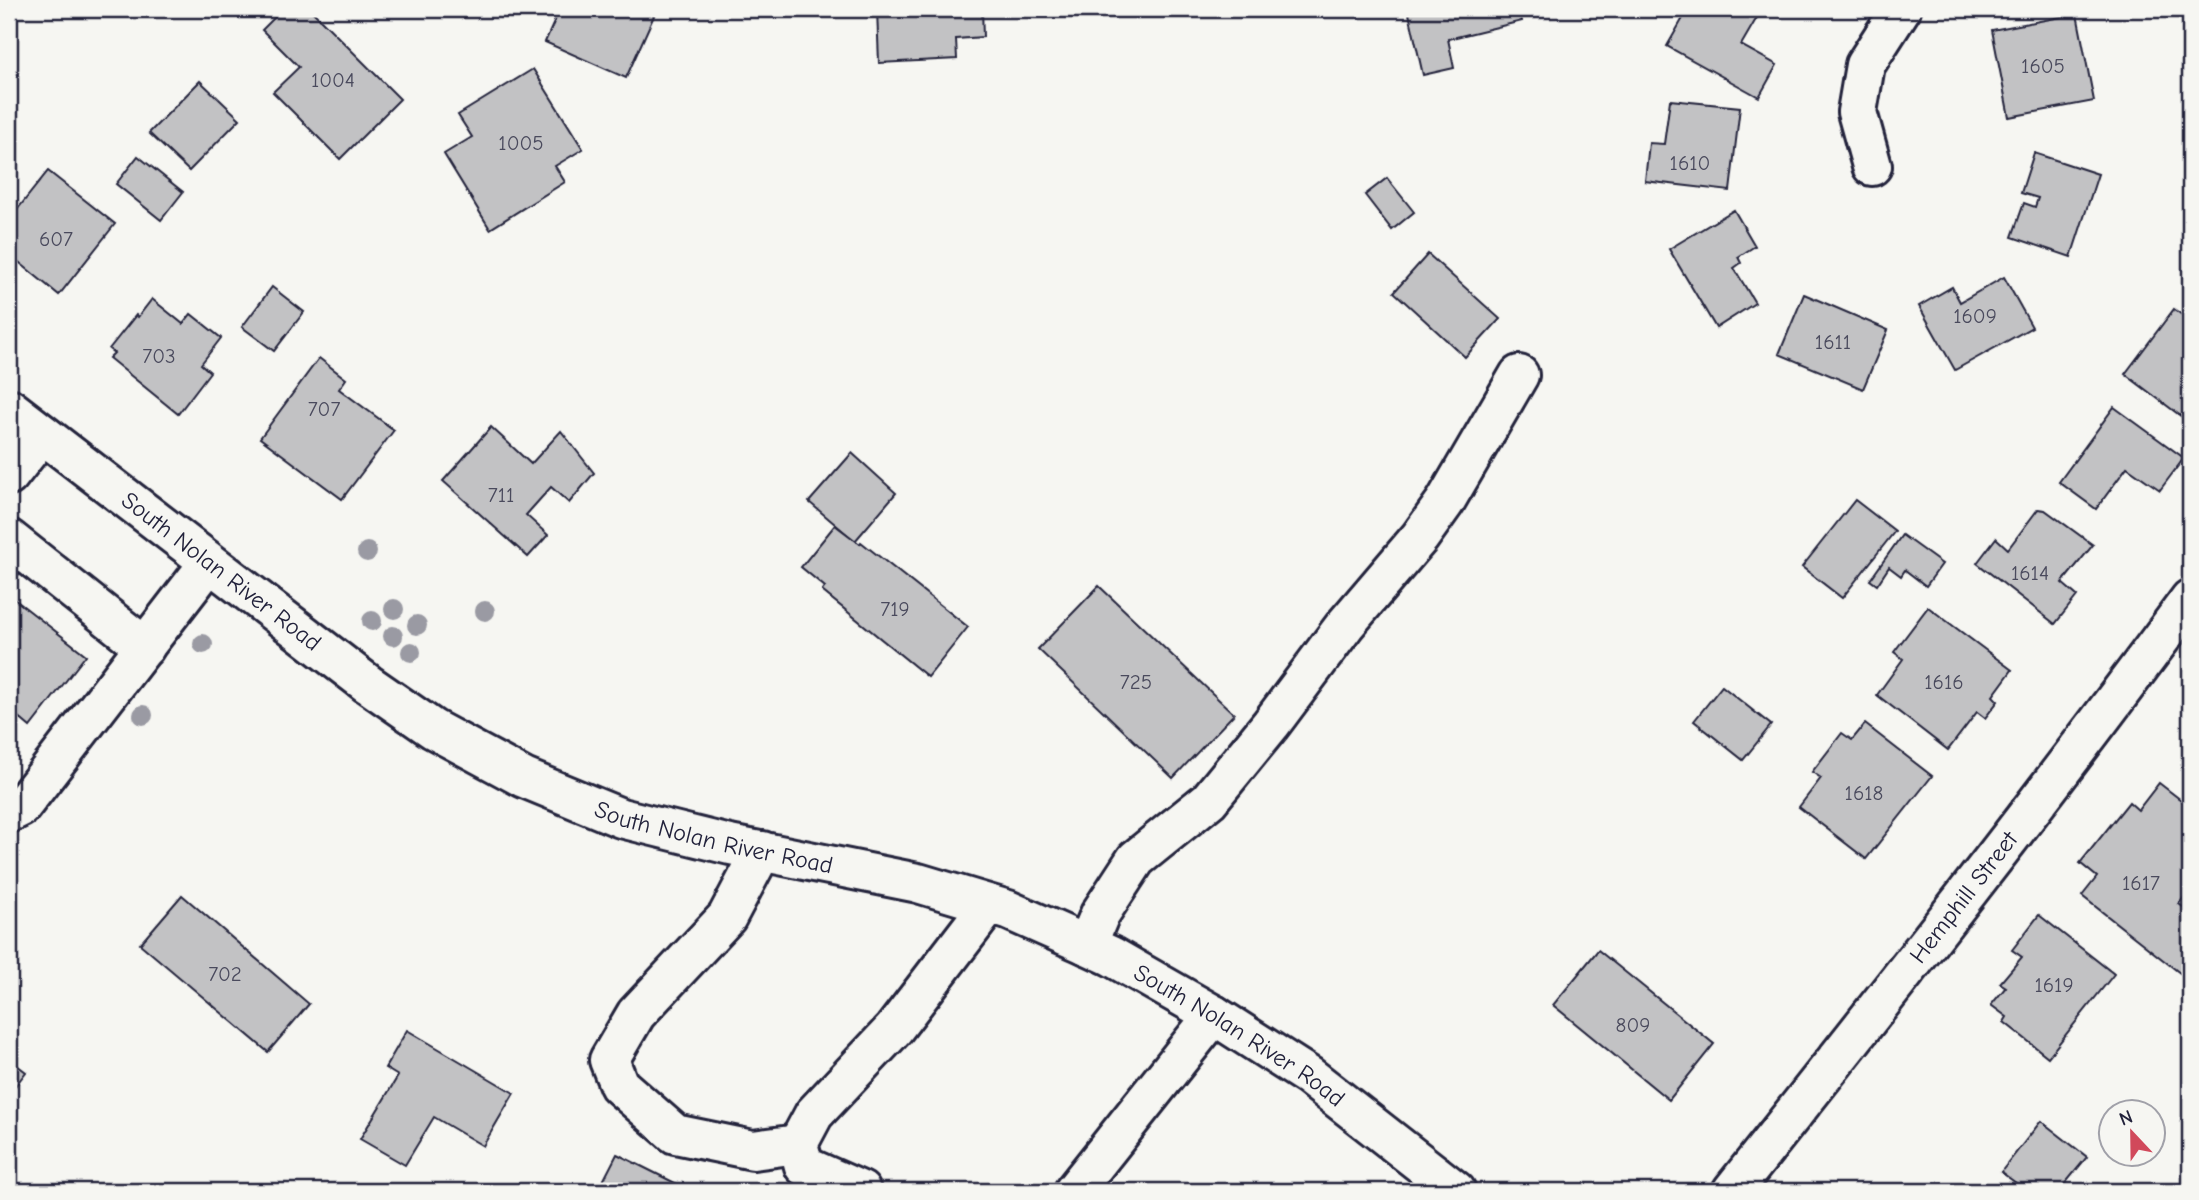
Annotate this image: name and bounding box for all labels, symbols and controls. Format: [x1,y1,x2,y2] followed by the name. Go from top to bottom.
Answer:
[2021,54,2065,78] house number: 1605
[311,68,355,92] house number: 1004
[498,131,544,155] house number: 1005
[1670,151,1710,175] house number: 1610
[39,227,73,251] house number: 607
[1953,304,1997,328] house number: 1609
[1815,330,1851,354] house number: 1611
[142,344,176,368] house number: 703
[308,397,340,421] house number: 707
[488,483,514,507] house number: 711
[116,486,327,657] street label: South Nolan River Road
[2011,561,2049,585] house number: 1614
[880,597,910,621] house number: 719
[1120,670,1152,694] house number: 725
[1924,670,1964,694] house number: 1616
[1845,781,1883,805] house number: 1618
[590,795,835,879] street label: South Nolan River Road
[1904,825,2024,969] street label: Hemphill Street
[2122,871,2160,895] house number: 1617
[1129,958,1350,1113] street label: South Nolan River Road
[208,962,242,986] house number: 702
[2034,973,2074,997] house number: 1619
[1616,1013,1650,1037] house number: 809
[2098,1098,2168,1168] north arrow
[2116,1106,2136,1131] text: N

